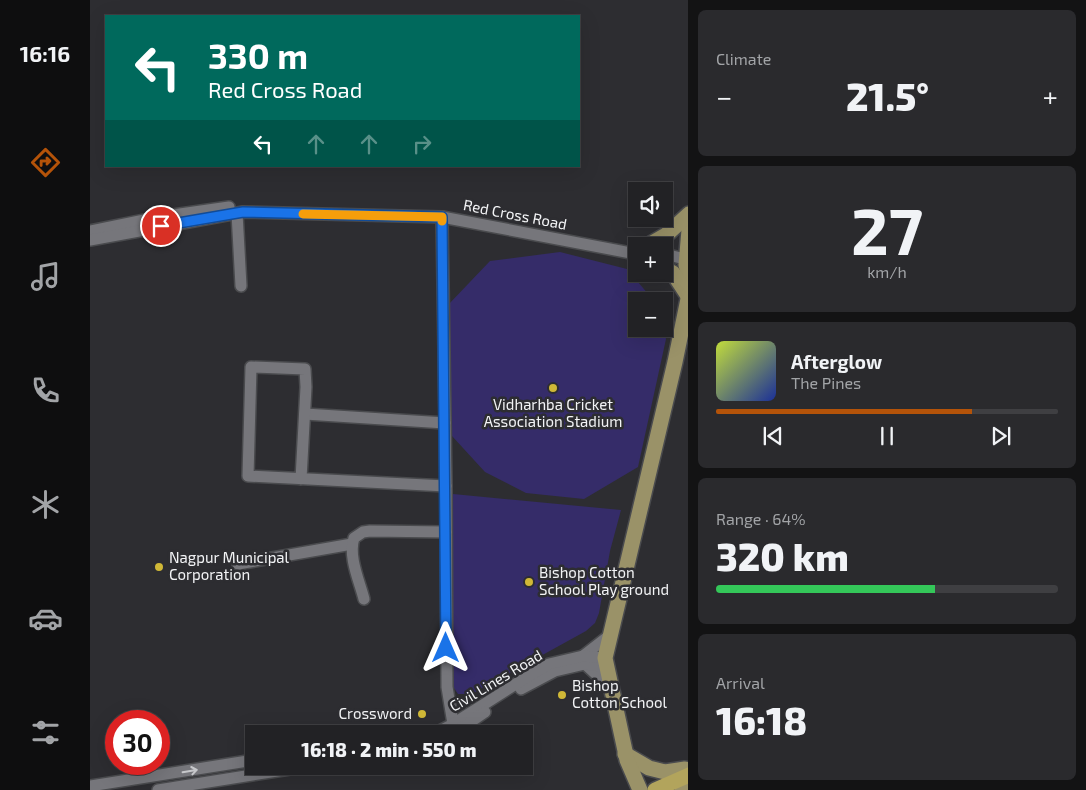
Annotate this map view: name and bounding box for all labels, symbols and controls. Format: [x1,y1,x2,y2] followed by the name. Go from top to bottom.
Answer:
[208,34,308,76] text: 330 m
[125,35,190,100] icon: left
[20,40,70,66] text: 16:16
[716,49,771,68] text: Climate
[846,73,929,119] text: 21.5°
[208,76,362,102] text: Red Cross Road
[716,79,732,113] text: −
[1043,79,1058,113] text: +
[249,130,277,158] icon: left
[302,130,330,158] icon: ahead
[355,130,383,158] icon: ahead
[408,130,436,158] icon: right
[28,145,63,180] icon: directions
[628,182,673,337] map controls
[628,182,673,227] button: sound
[851,190,923,268] text: 27
[462,195,569,233] street label: Red Cross Road
[140,205,182,247] pin
[147,212,175,240] icon: arrive
[628,237,673,282] button: +
[28,259,63,294] icon: music
[867,262,907,281] text: km/h
[628,292,673,337] button: −
[791,350,882,373] text: Afterglow
[28,373,63,408] icon: phone
[791,373,861,392] text: The Pines
[547,382,559,394] marker: Vidharhba Cricket Association Stadium
[484,395,622,430] place label: Vidharhba Cricket Association Stadium
[759,422,787,450] icon: previous
[873,422,901,450] icon: pause
[987,422,1015,450] icon: next
[28,487,63,522] icon: climate
[716,509,806,528] text: Range · 64%
[716,533,849,579] text: 320 km
[169,548,290,583] place label: Nagpur Municipal Corporation
[153,561,165,573] marker: Nagpur Municipal Corporation
[539,563,669,598] place label: Bishop Cotton School Play ground
[523,576,535,588] marker: Bishop Cotton School Play ground
[28,601,63,636] icon: car
[419,621,471,673] position arrow
[446,645,545,715] street label: Civil Lines Road
[716,673,765,692] text: Arrival
[572,676,668,711] place label: Bishop Cotton School
[556,689,568,701] marker: Bishop Cotton School
[716,697,807,743] text: 16:18
[339,704,412,722] place label: Crossword
[416,708,428,720] marker: Crossword
[105,710,170,775] speed limit sign: 30
[28,715,63,750] icon: filters
[301,738,477,761] text: 16:18 · 2 min · 550 m
[182,765,198,775] one-way arrow

